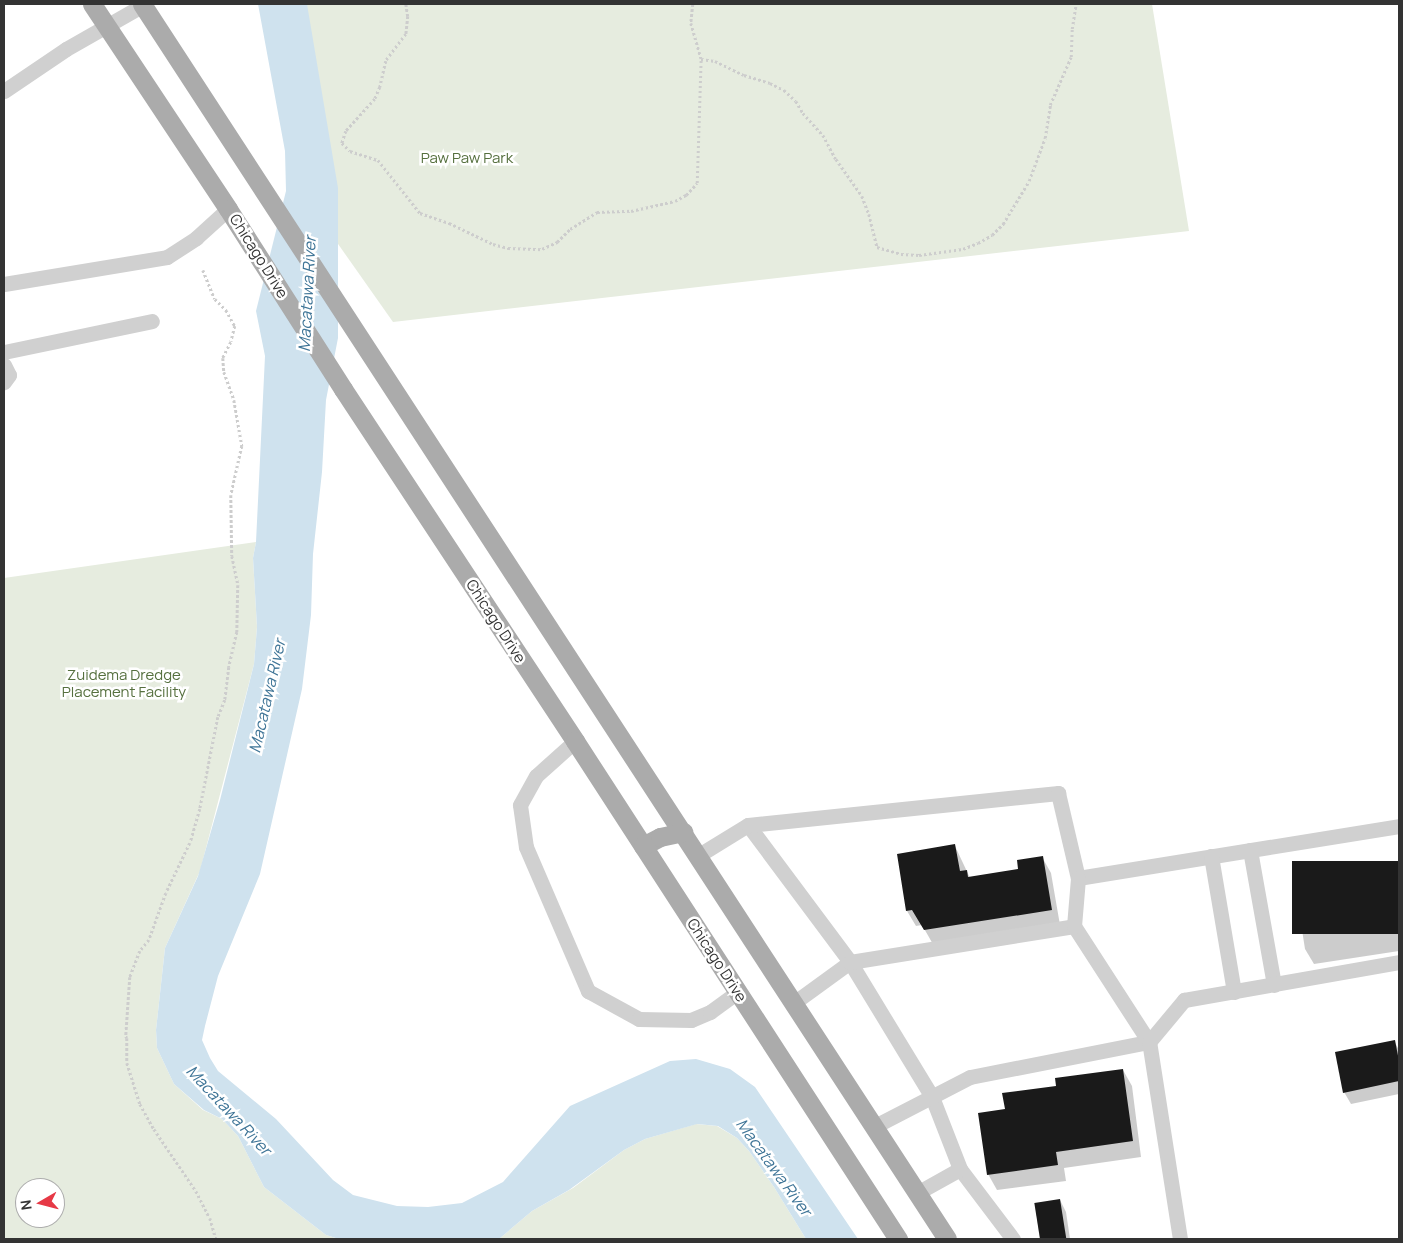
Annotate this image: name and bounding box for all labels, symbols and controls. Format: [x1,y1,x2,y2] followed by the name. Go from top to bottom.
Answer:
[421,149,513,167] park label: Paw Paw Park
[226,211,292,301] street label: Chicago Drive
[294,236,320,352] water label: Macatawa River
[462,576,530,666] street label: Chicago Drive
[245,638,289,754] water label: Macatawa River
[62,665,186,700] park label: Zuidema Dredge Placement Facility
[683,915,751,1005] street label: Chicago Drive
[183,1061,275,1159] water label: Macatawa River
[732,1115,816,1219] water label: Macatawa River
[15,1178,65,1228] north arrow
[16,1199,36,1211] text: N

